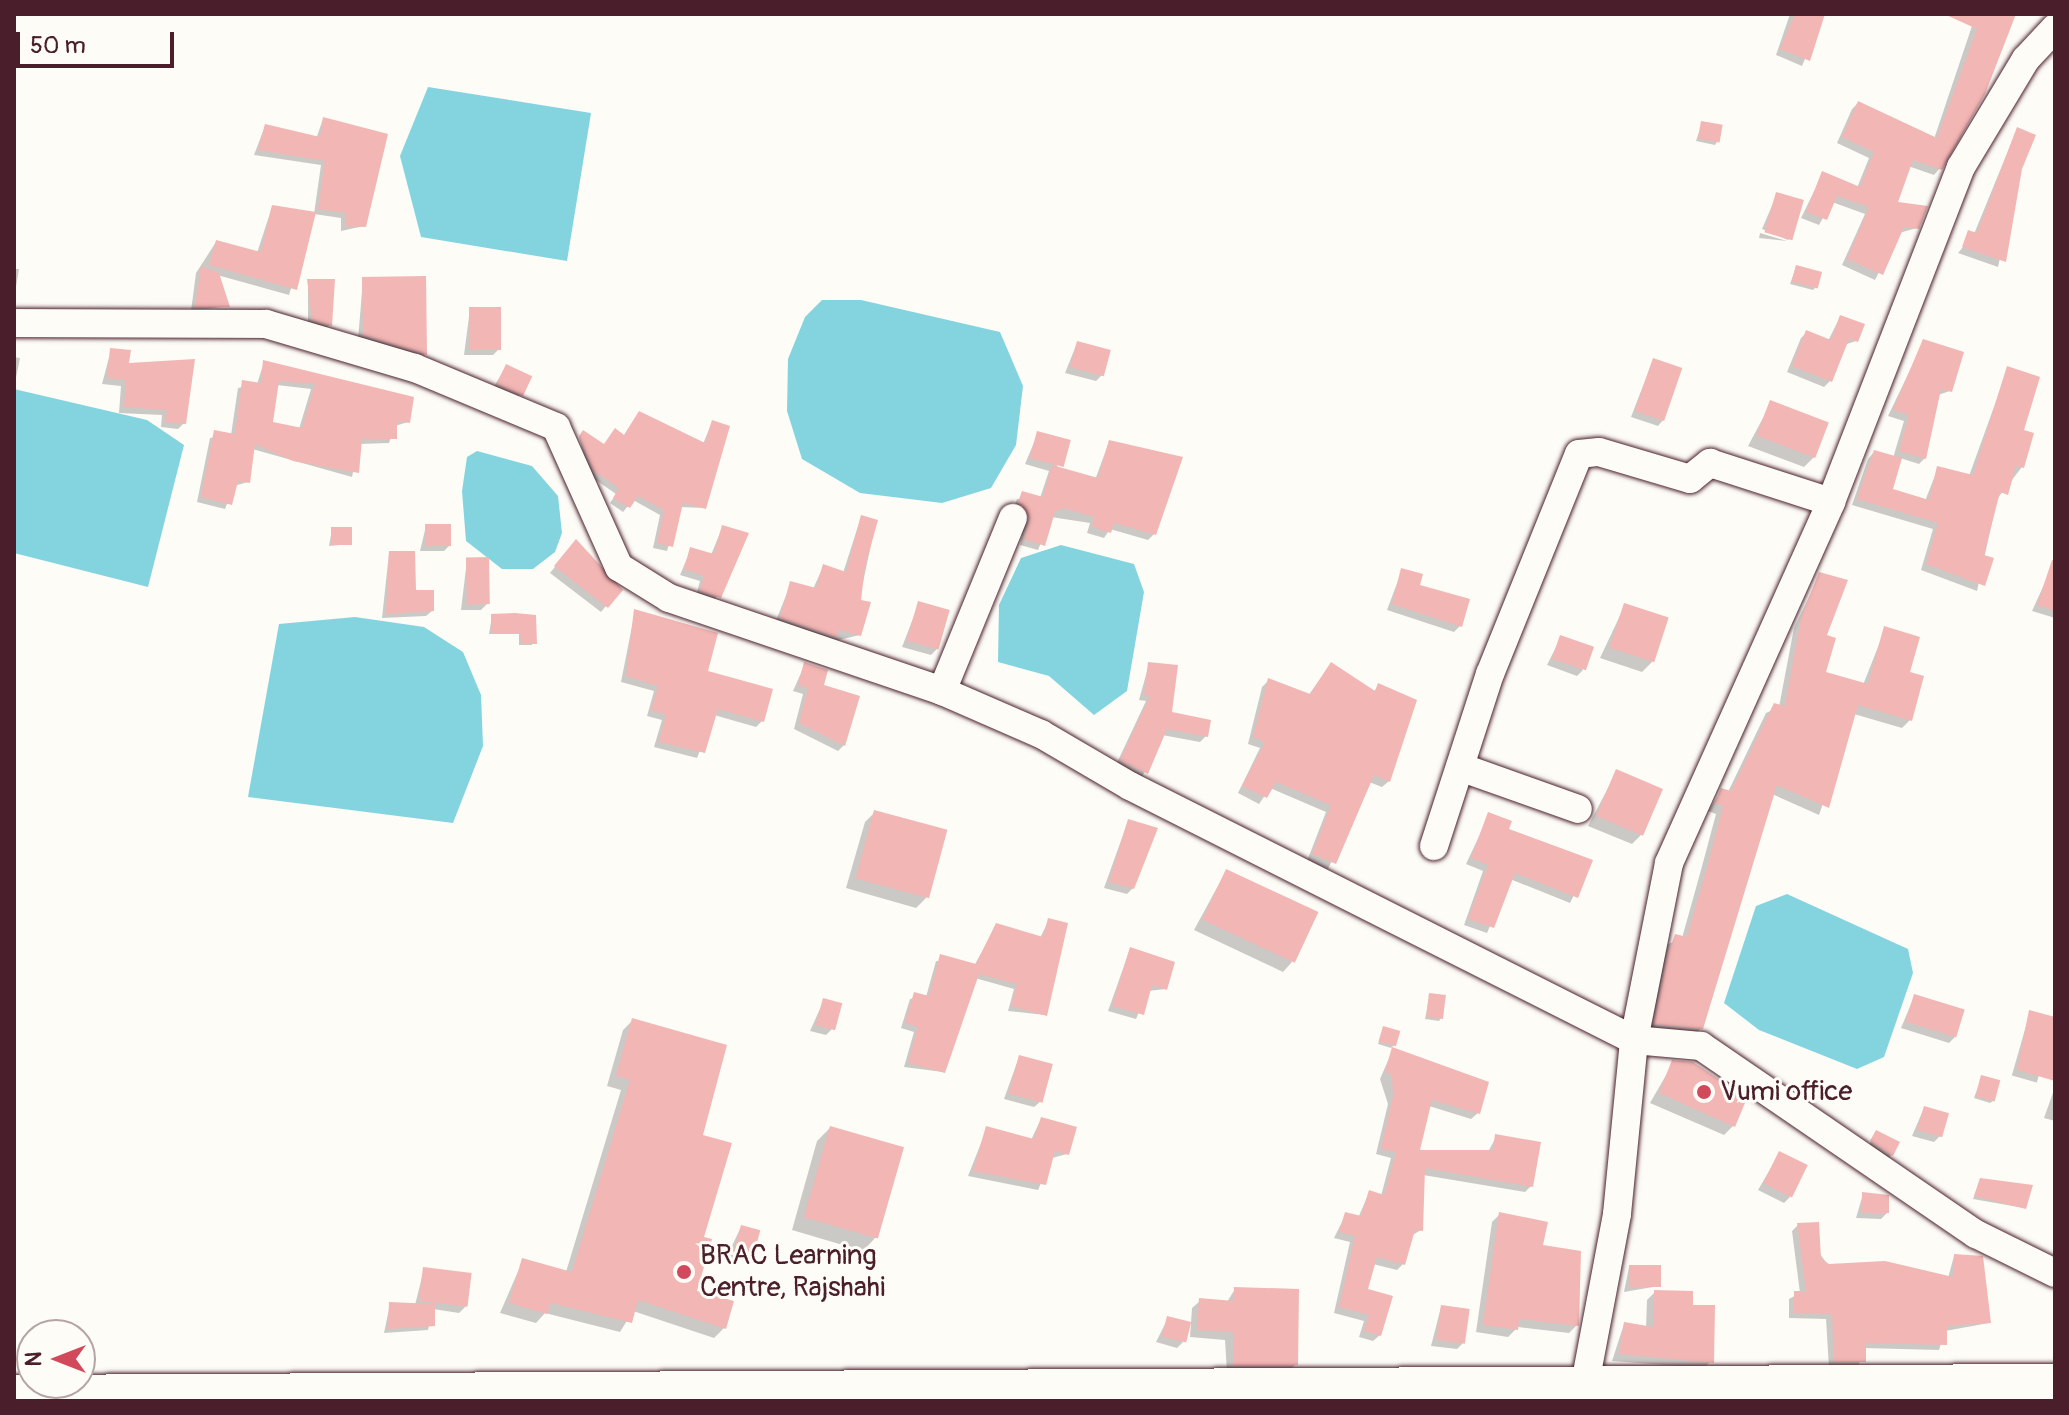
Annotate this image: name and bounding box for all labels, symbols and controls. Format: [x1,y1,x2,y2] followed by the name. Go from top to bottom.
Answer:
[20,16,178,66] scale bar
[30,31,86,60] text: 50 m
[1720,1075,1852,1109] place label: Vumi office
[1695,1083,1713,1101] marker: Vumi office
[700,1239,885,1305] place label: BRAC Learning Centre, Rajshahi
[675,1263,693,1281] marker: BRAC Learning Centre, Rajshahi
[16,1319,96,1399] north arrow
[20,1352,48,1366] text: N

